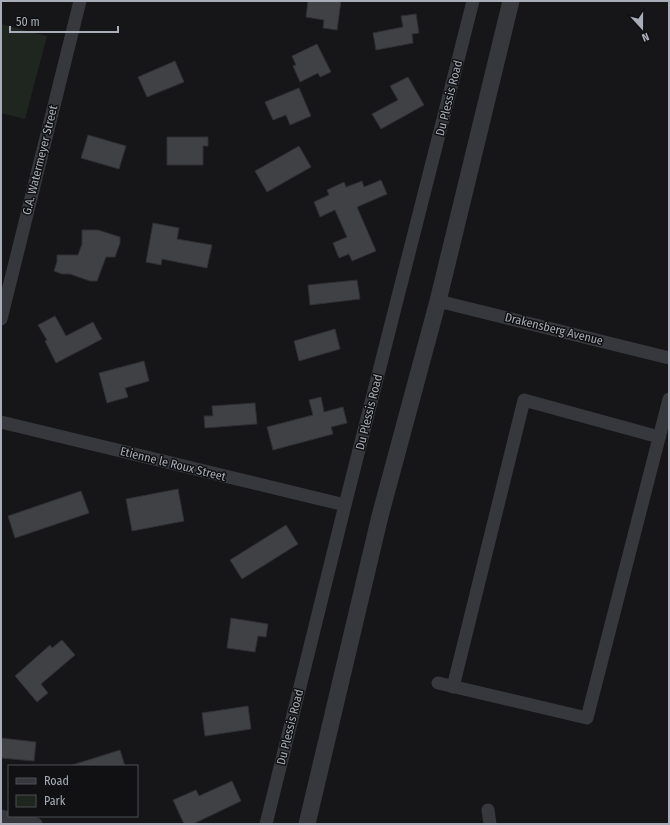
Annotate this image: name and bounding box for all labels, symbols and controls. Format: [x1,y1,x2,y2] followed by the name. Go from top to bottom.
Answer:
[10,8,118,34] scale bar
[622,8,662,48] north arrow
[16,15,40,29] text: 50 m
[640,30,651,44] text: N
[433,59,465,137] street label: Du Plessis Road
[20,104,60,216] street label: G.A. Watermeyer Street
[504,310,604,348] street label: Drakensberg Avenue
[353,373,385,451] street label: Du Plessis Road
[119,444,227,484] street label: Etienne le Roux Street
[274,688,306,766] street label: Du Plessis Road
[8,765,138,817] legend
[44,774,69,788] text: Road
[44,794,66,808] text: Park

